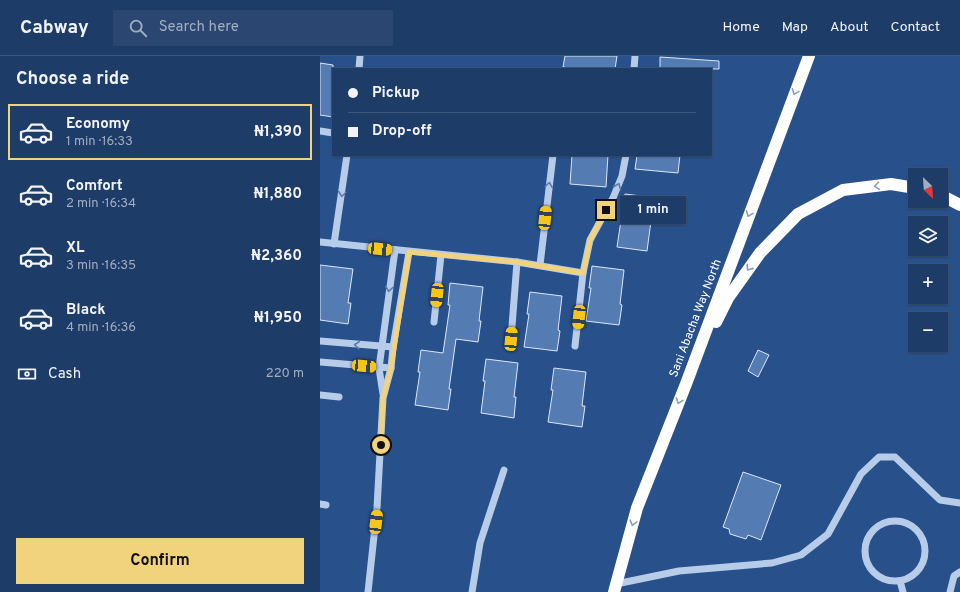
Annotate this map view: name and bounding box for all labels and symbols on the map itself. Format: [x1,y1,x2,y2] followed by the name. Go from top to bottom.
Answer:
[792,89,800,96] one-way arrow
[908,168,948,208] north arrow
[873,181,880,190] one-way arrow
[544,182,553,188] one-way arrow
[614,182,622,189] one-way arrow
[338,191,347,197] one-way arrow
[620,196,686,224] callout: 1 min
[597,201,615,219] route end
[538,205,552,231] car
[746,211,754,218] one-way arrow
[367,242,393,256] car
[666,257,726,380] street label: Sani Abacha Way North
[746,264,754,271] one-way arrow
[430,282,444,308] car
[385,286,394,292] one-way arrow
[572,304,586,330] car
[504,327,518,351] car
[353,340,360,349] one-way arrow
[352,359,376,373] car
[675,398,683,405] one-way arrow
[372,436,390,454] route start
[369,509,383,535] car
[629,519,638,526] one-way arrow

